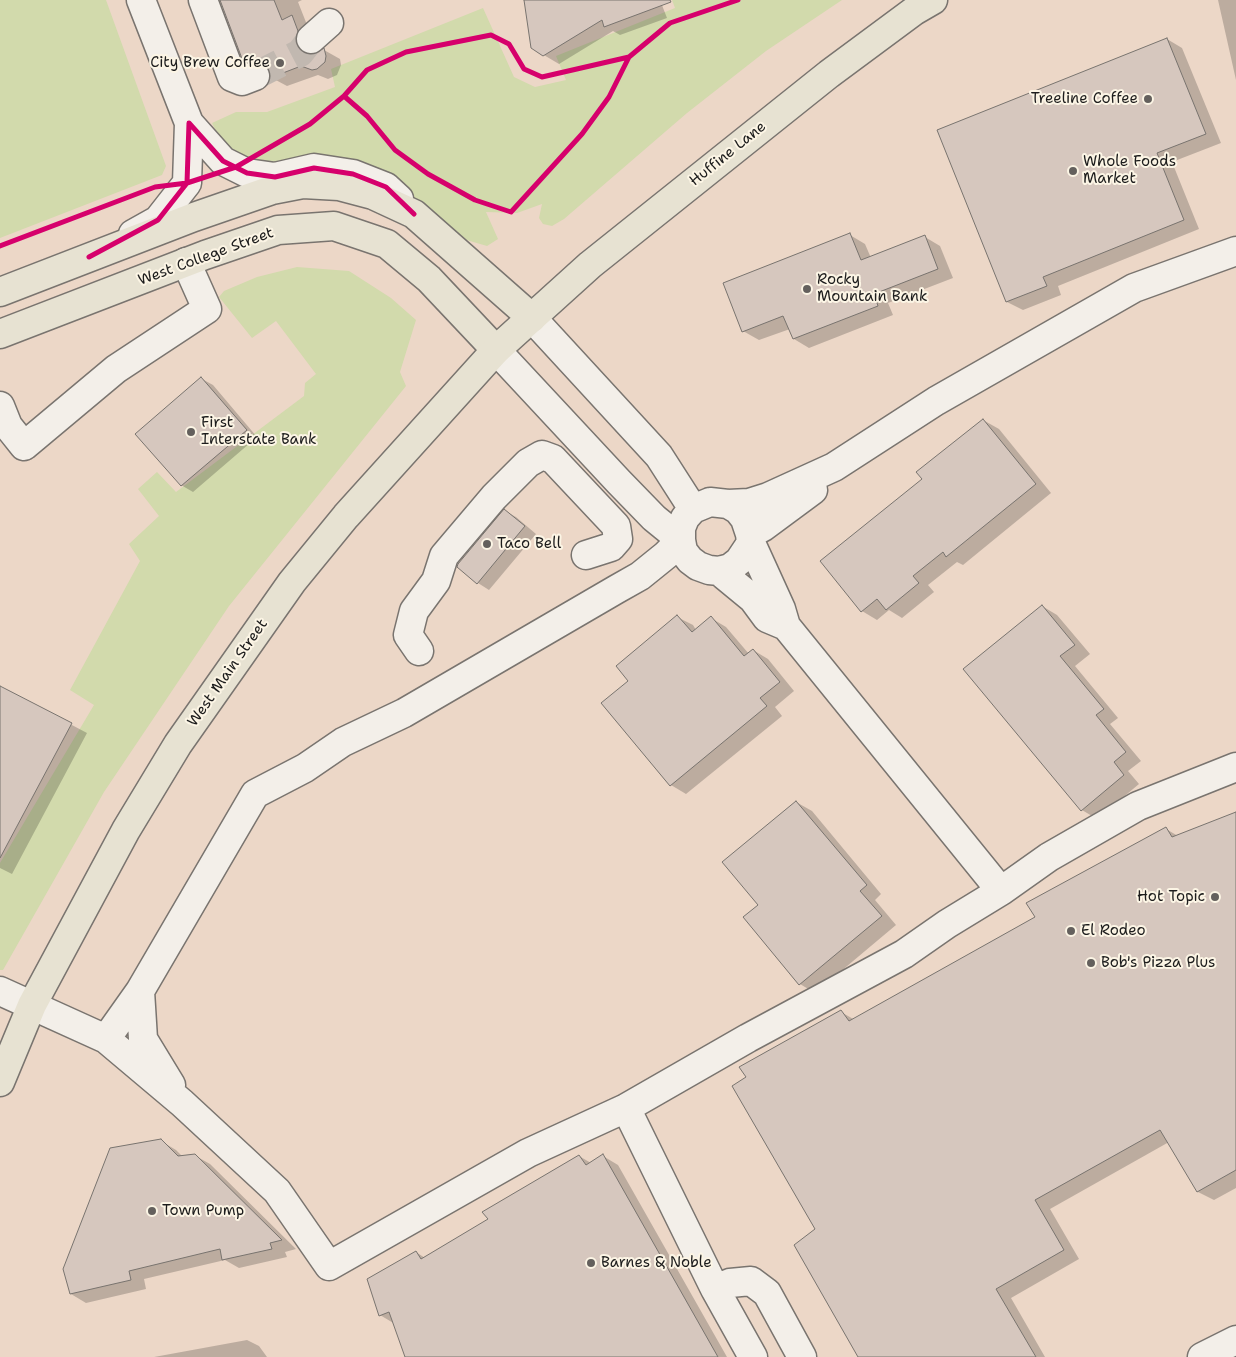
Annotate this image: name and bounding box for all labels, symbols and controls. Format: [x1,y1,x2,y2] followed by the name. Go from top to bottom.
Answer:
[150,54,270,72] place label: City Brew Coffee
[274,57,286,69] marker: City Brew Coffee
[1031,90,1138,108] place label: Treeline Coffee
[1142,93,1154,105] marker: Treeline Coffee
[686,118,770,190] street label: Huffine Lane
[1083,153,1176,188] place label: Whole Foods Market
[1067,165,1079,177] marker: Whole Foods Market
[136,224,276,290] street label: West College Street
[817,271,928,306] place label: Rocky Mountain Bank
[801,283,813,295] marker: Rocky Mountain Bank
[201,414,317,449] place label: First Interstate Bank
[185,426,197,438] marker: First Interstate Bank
[497,535,561,553] place label: Taco Bell
[481,538,493,550] marker: Taco Bell
[184,616,272,730] street label: West Main Street
[1137,888,1205,906] place label: Hot Topic
[1209,891,1221,903] marker: Hot Topic
[1081,922,1146,940] place label: El Rodeo
[1065,925,1077,937] marker: El Rodeo
[1101,954,1215,972] place label: Bob's Pizza Plus
[1085,957,1097,969] marker: Bob's Pizza Plus
[162,1202,244,1220] place label: Town Pump
[146,1205,158,1217] marker: Town Pump
[601,1254,712,1272] place label: Barnes & Noble
[585,1257,597,1269] marker: Barnes & Noble

